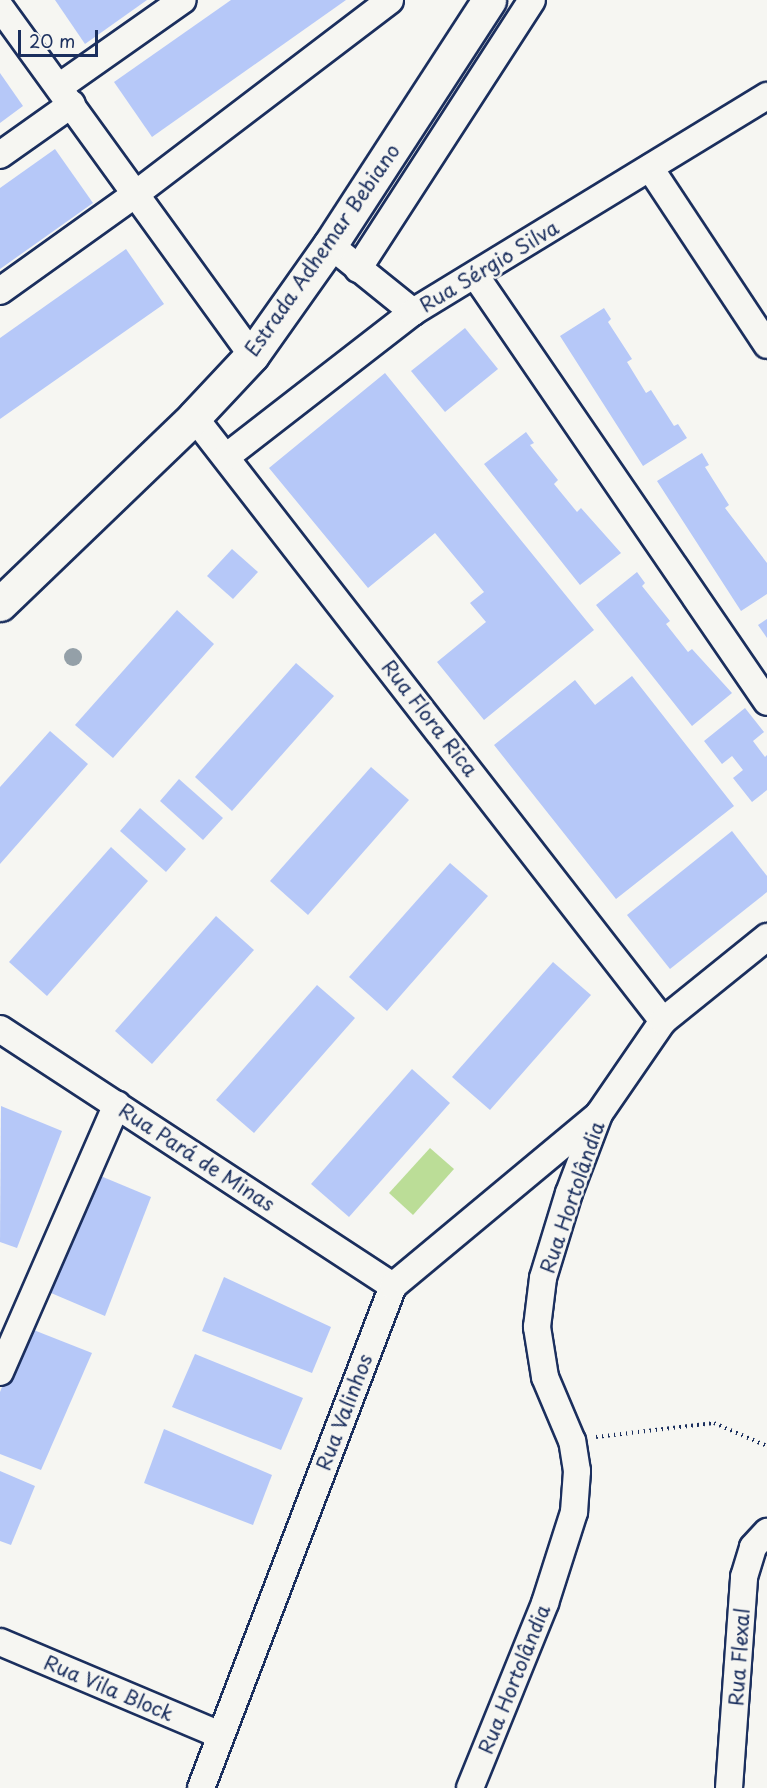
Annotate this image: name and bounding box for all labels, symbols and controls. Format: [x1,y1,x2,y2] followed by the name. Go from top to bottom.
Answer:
[21,18,100,56] scale bar
[29,27,75,54] text: 20 m
[239,139,405,361] street label: Estrada Adhemar Bebiano
[415,215,563,317] street label: Rua Sérgio Silva
[377,655,483,781] street label: Rua Flora Rica
[114,1097,280,1217] street label: Rua Pará de Minas
[535,1117,609,1277] street label: Rua Hortolândia
[311,1350,377,1474] street label: Rua Valinhos
[473,1600,555,1758] street label: Rua Hortolândia
[724,1606,754,1708] street label: Rua Flexal
[39,1649,179,1727] street label: Rua Vila Block

